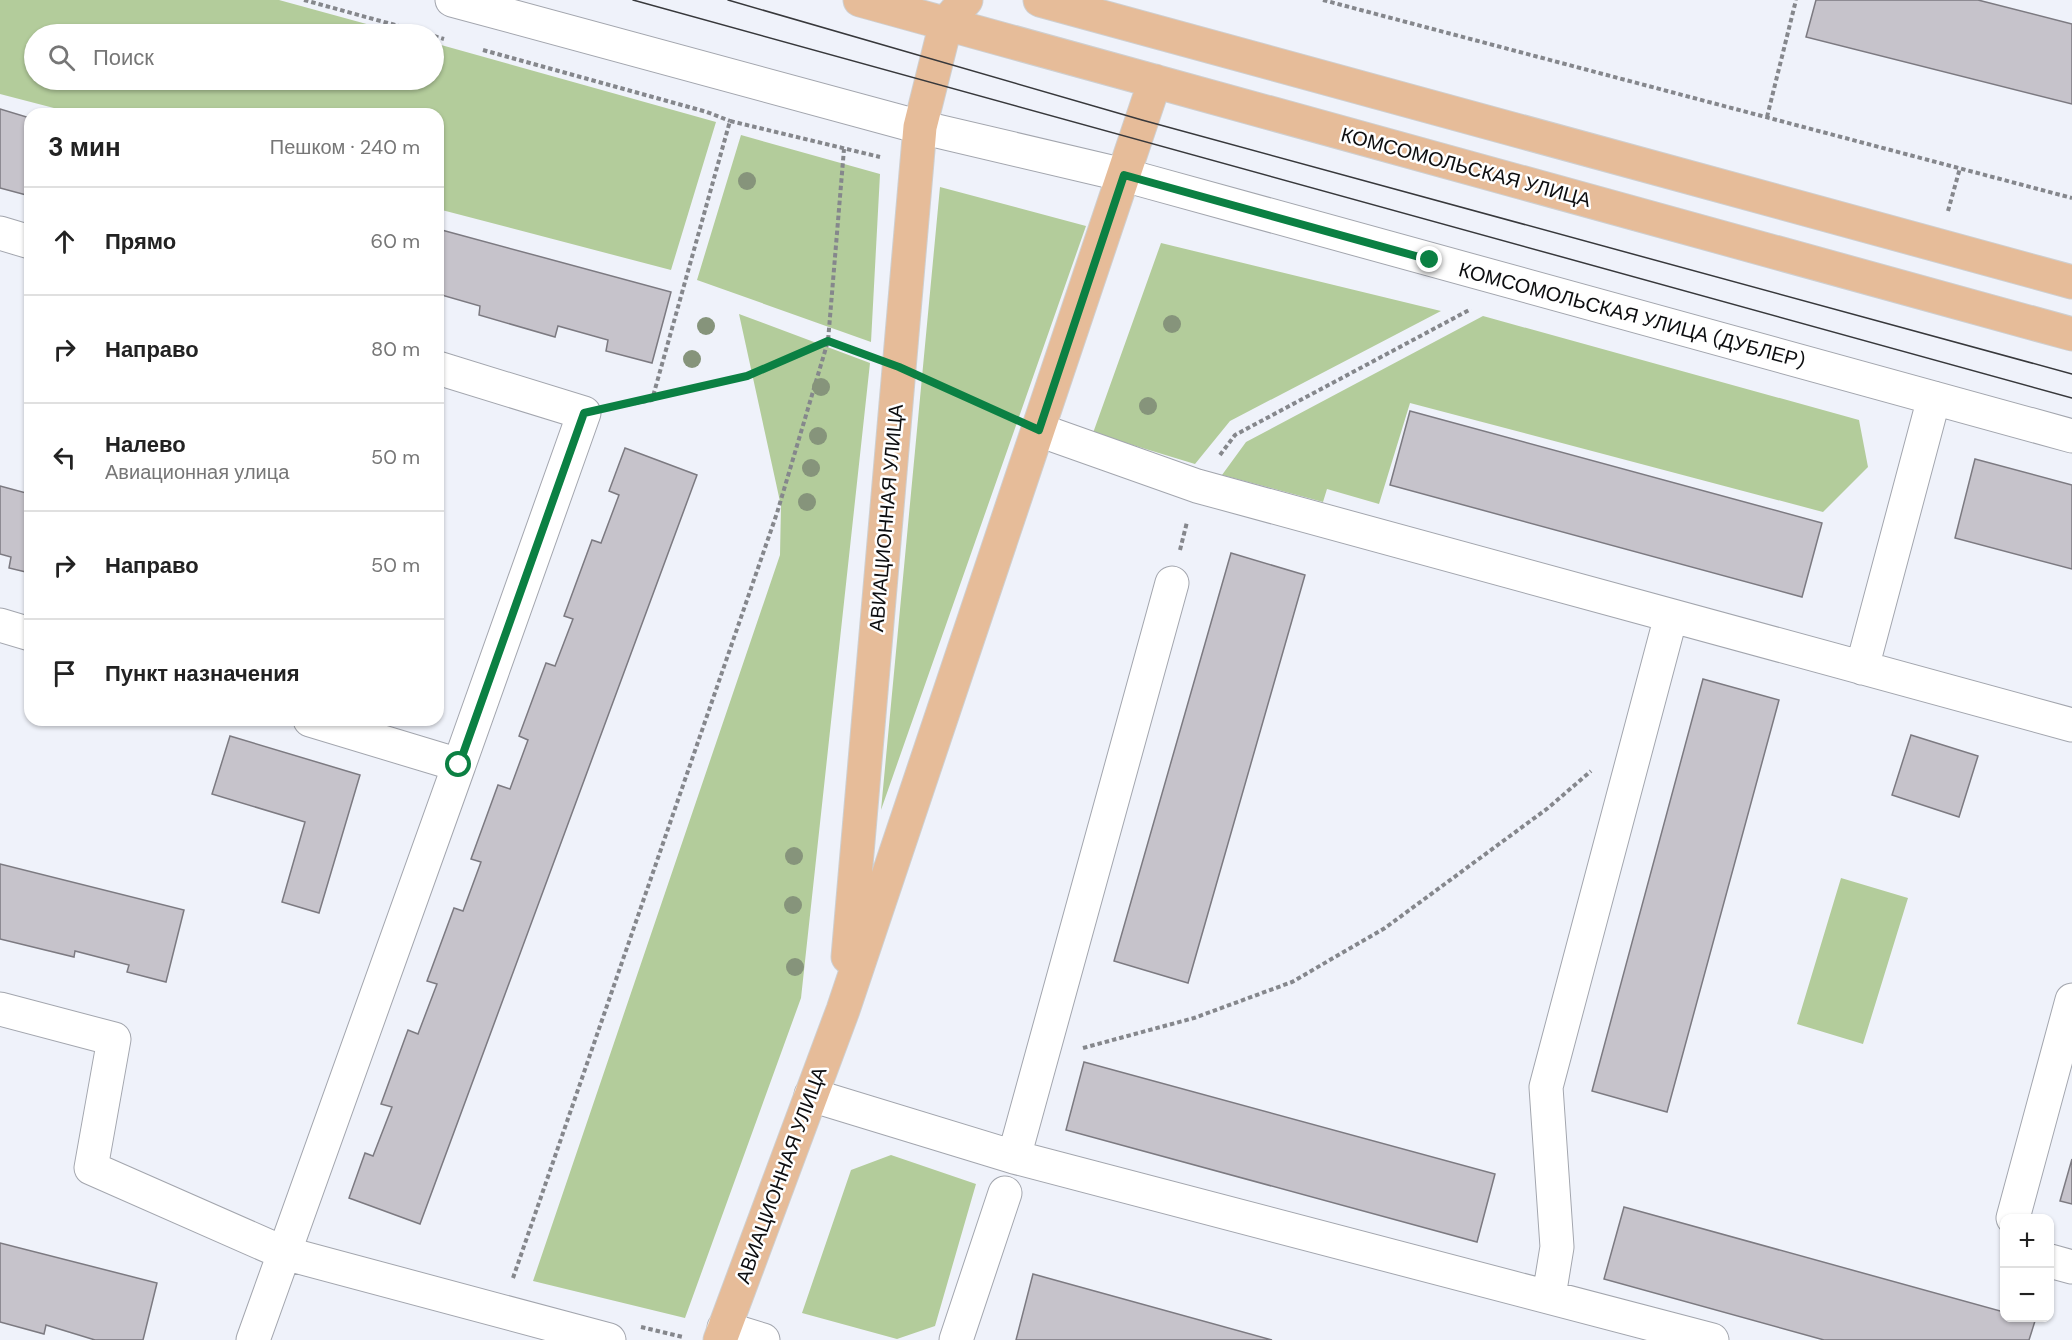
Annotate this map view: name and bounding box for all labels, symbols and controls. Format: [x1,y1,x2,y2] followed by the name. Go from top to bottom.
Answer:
[24,24,444,90] search box
[45,41,78,74] icon: search
[93,43,154,72] text: Поиск
[1338,121,1595,213] street label: КОМСОМОЛЬСКАЯ УЛИЦА
[48,130,121,164] text: 3 мин
[270,134,420,160] text: Пешком · 240 m
[48,225,81,258] icon: ahead
[105,227,176,256] text: Прямо
[371,228,420,254] text: 60 m
[1416,246,1442,272] route end
[1456,256,1808,374] street label: КОМСОМОЛЬСКАЯ УЛИЦА (ДУБЛЕР)
[48,333,81,366] icon: right
[105,335,199,364] text: Направо
[371,336,420,362] text: 80 m
[863,402,909,633] street label: АВИАЦИОННАЯ УЛИЦА
[105,430,186,459] text: Налево
[48,441,81,474] icon: left
[371,444,420,470] text: 50 m
[105,459,289,485] text: Авиационная улица
[48,549,81,582] icon: right
[105,551,199,580] text: Направо
[371,552,420,578] text: 50 m
[48,657,81,690] icon: arrive
[105,659,300,688] text: Пункт назначения
[445,751,471,777] route start
[730,1062,833,1287] street label: АВИАЦИОННАЯ УЛИЦА
[2000,1214,2054,1322] map controls
[2000,1214,2054,1268] button: +
[2000,1268,2054,1322] button: −

